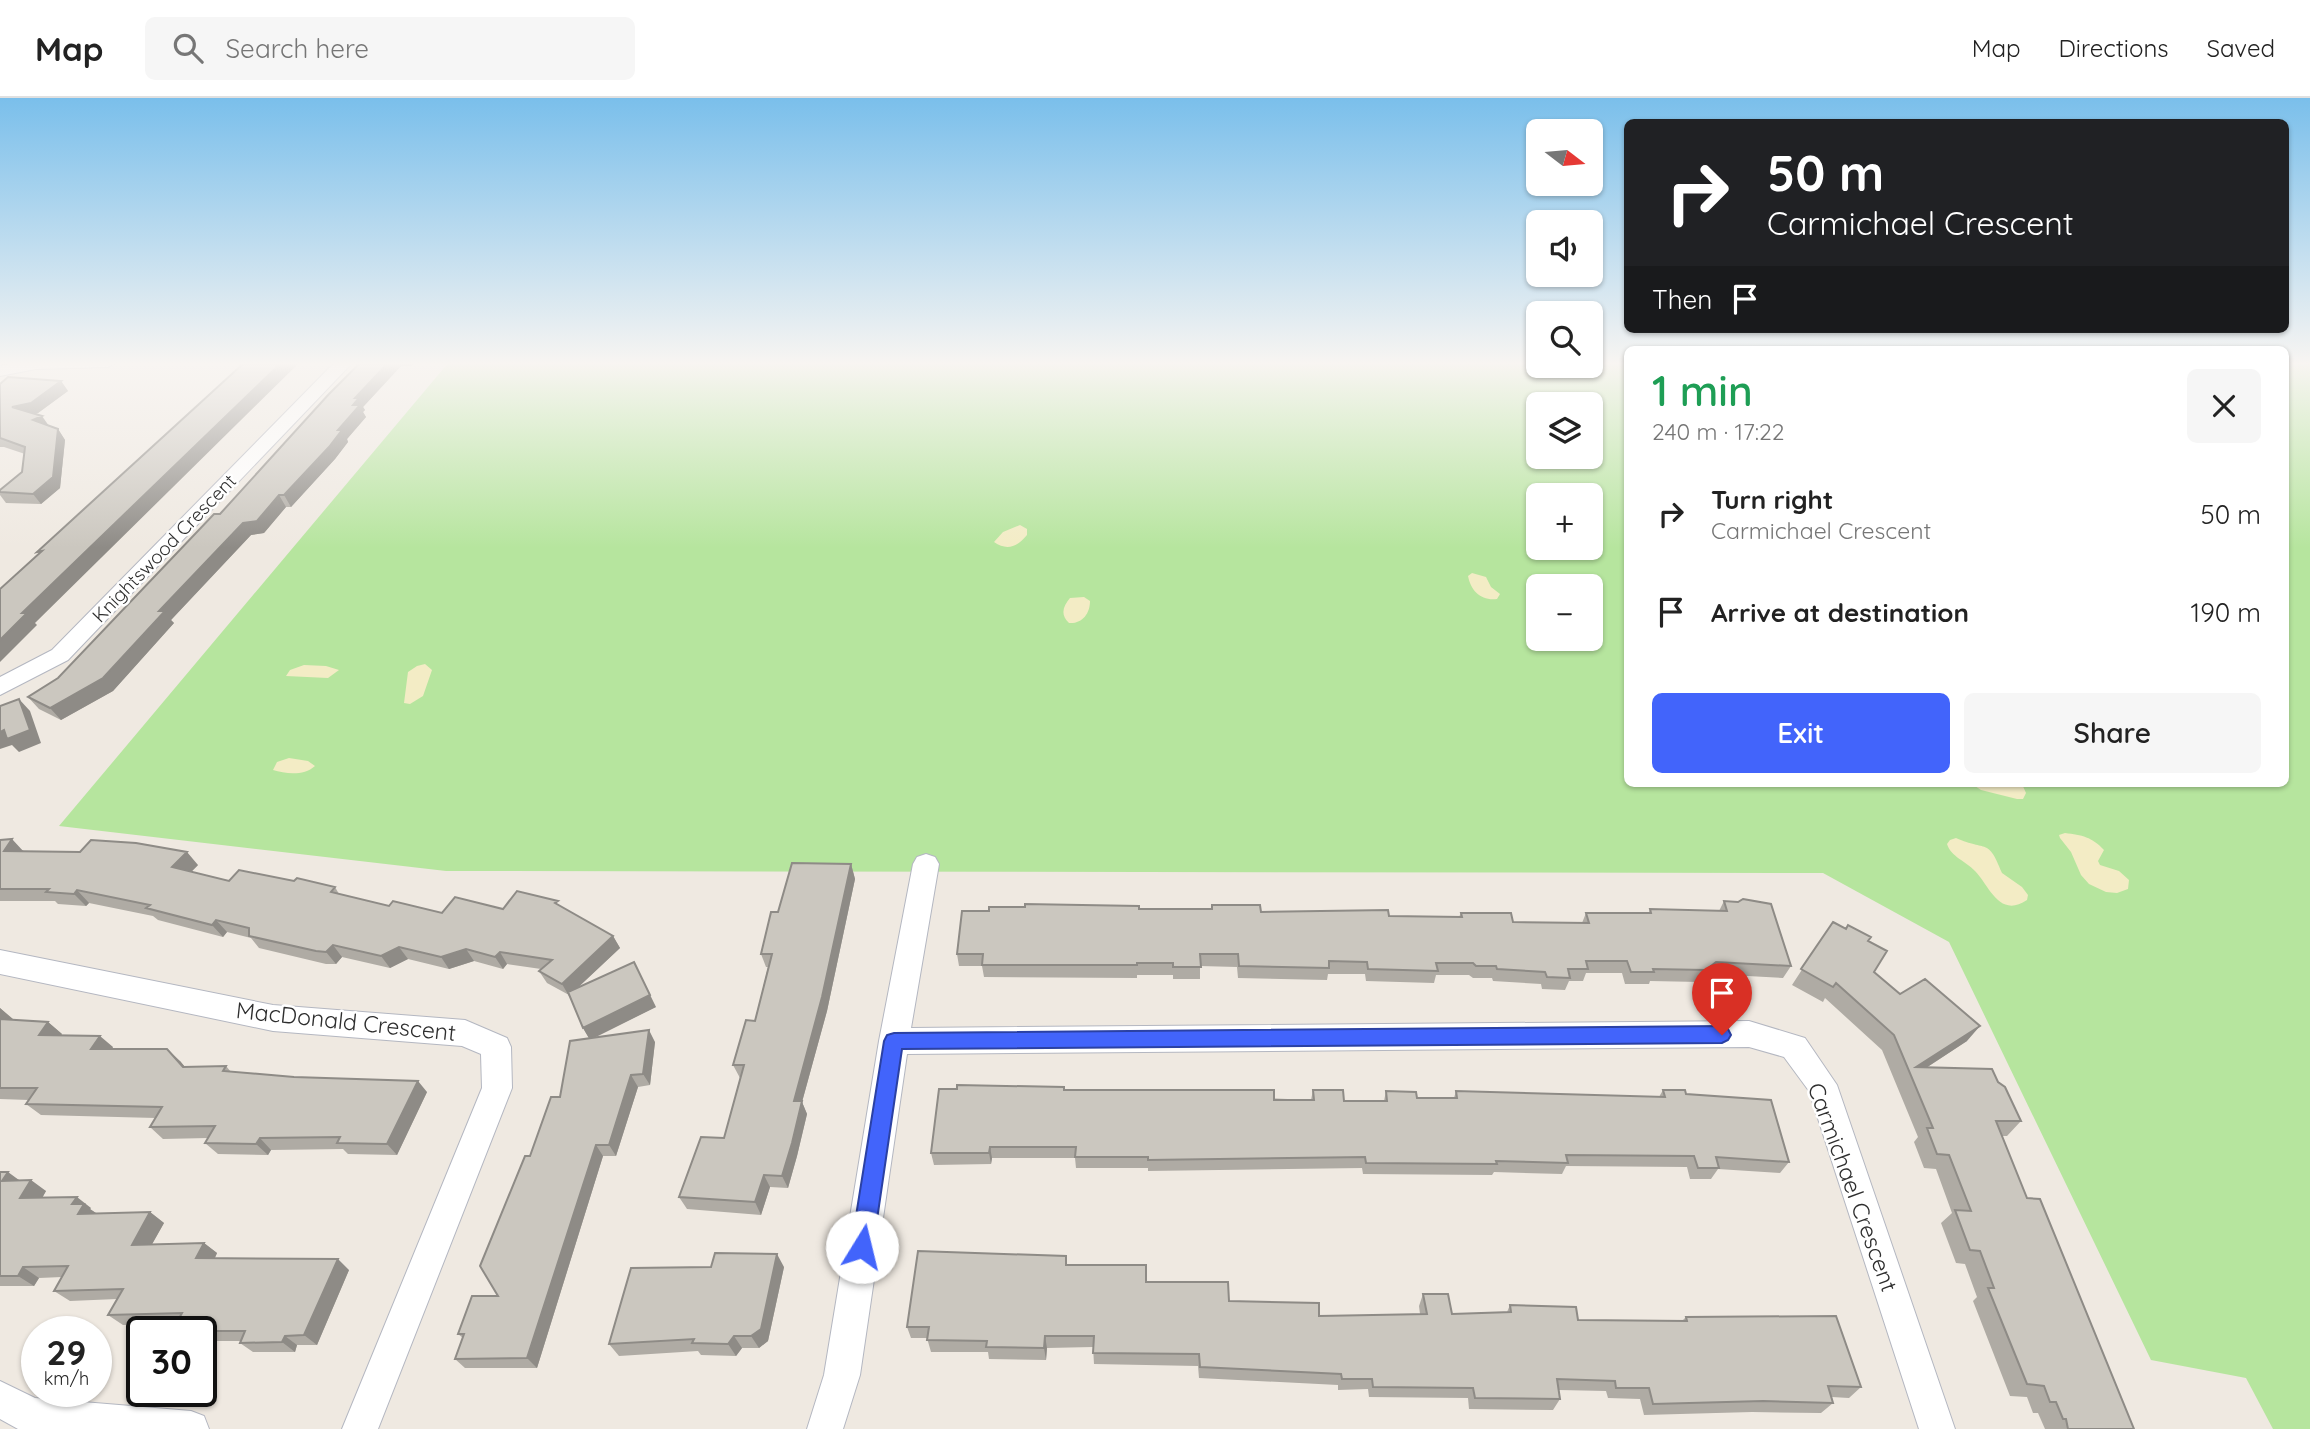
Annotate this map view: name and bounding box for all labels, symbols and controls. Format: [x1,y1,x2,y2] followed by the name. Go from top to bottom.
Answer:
[145,17,635,80] search box
[35,28,103,69] text: Map
[169,29,207,67] icon: search
[225,32,369,65] text: Search here
[1972,33,2021,63] text: Map
[2059,33,2169,63] text: Directions
[2207,33,2275,63] text: Saved
[1526,119,1603,196] north arrow
[1526,119,1603,651] map controls
[1767,142,1884,203] text: 50 m
[1652,147,1743,238] icon: right
[1767,203,2074,243] text: Carmichael Crescent
[1526,210,1603,287] button: sound
[1726,280,1764,318] icon: arrive
[1652,283,1712,316] text: Then
[1526,301,1603,378] button: search
[1652,364,1753,417] text: 1 min
[2187,369,2261,443] button: close
[1526,392,1603,469] button: layers
[1652,417,1785,446] text: 240 m · 17:22
[87,469,241,627] street label: Knightswood Crescent
[1526,483,1603,560] button: +
[1711,483,1833,516] text: Turn right
[1652,495,1690,533] icon: right
[2201,498,2261,531] text: 50 m
[1711,516,1931,545] text: Carmichael Crescent
[1526,574,1603,651] button: −
[1652,593,1690,631] icon: arrive
[1711,596,1969,629] text: Arrive at destination
[2191,596,2261,629] text: 190 m
[1652,693,1950,773] button: Exit
[1964,693,2261,773] button: Share
[1692,963,1752,1035] pin
[1703,974,1741,1012] icon: arrive
[235,995,458,1047] street label: MacDonald Crescent
[1802,1079,1904,1296] street label: Carmichael Crescent
[825,1210,899,1284] position arrow
[126,1316,217,1407] speed limit sign: 30
[47,1330,86,1374] text: 29
[44,1367,89,1390] text: km/h

